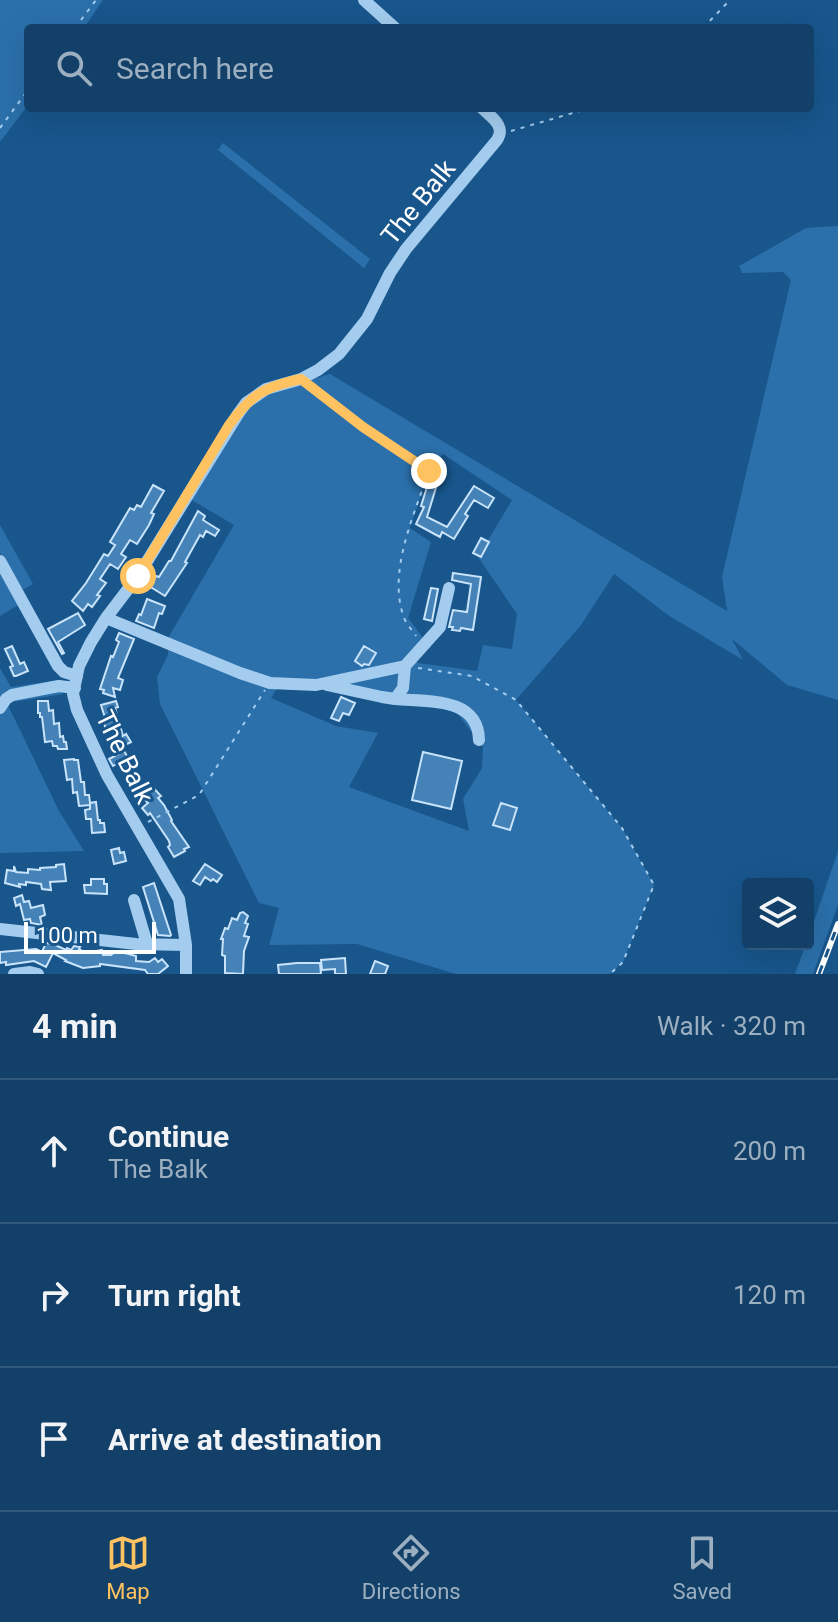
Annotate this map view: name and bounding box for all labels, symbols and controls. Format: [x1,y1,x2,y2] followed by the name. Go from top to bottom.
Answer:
[24,24,814,112] search box
[52,46,96,90] icon: search
[116,51,274,86] text: Search here
[375,153,462,250] street label: The Balk
[411,453,447,489] route end
[120,558,156,594] route start
[90,706,161,809] street label: The Balk
[742,878,814,950] map controls
[742,878,814,950] button: layers
[24,918,156,954] scale bar
[36,923,98,948] text: 100 m
[32,1006,117,1046] text: 4 min
[657,1011,806,1041] text: Walk · 320 m
[108,1119,229,1154] text: Continue
[32,1129,76,1173] icon: ahead
[733,1136,806,1166] text: 200 m
[108,1154,208,1184] text: The Balk
[32,1273,76,1317] icon: right
[108,1278,241,1313] text: Turn right
[733,1280,806,1310] text: 120 m
[32,1417,76,1461] icon: arrive
[108,1422,382,1457] text: Arrive at destination
[106,1531,150,1604] tab: Map
[362,1531,461,1604] tab: Directions
[673,1531,732,1604] tab: Saved

